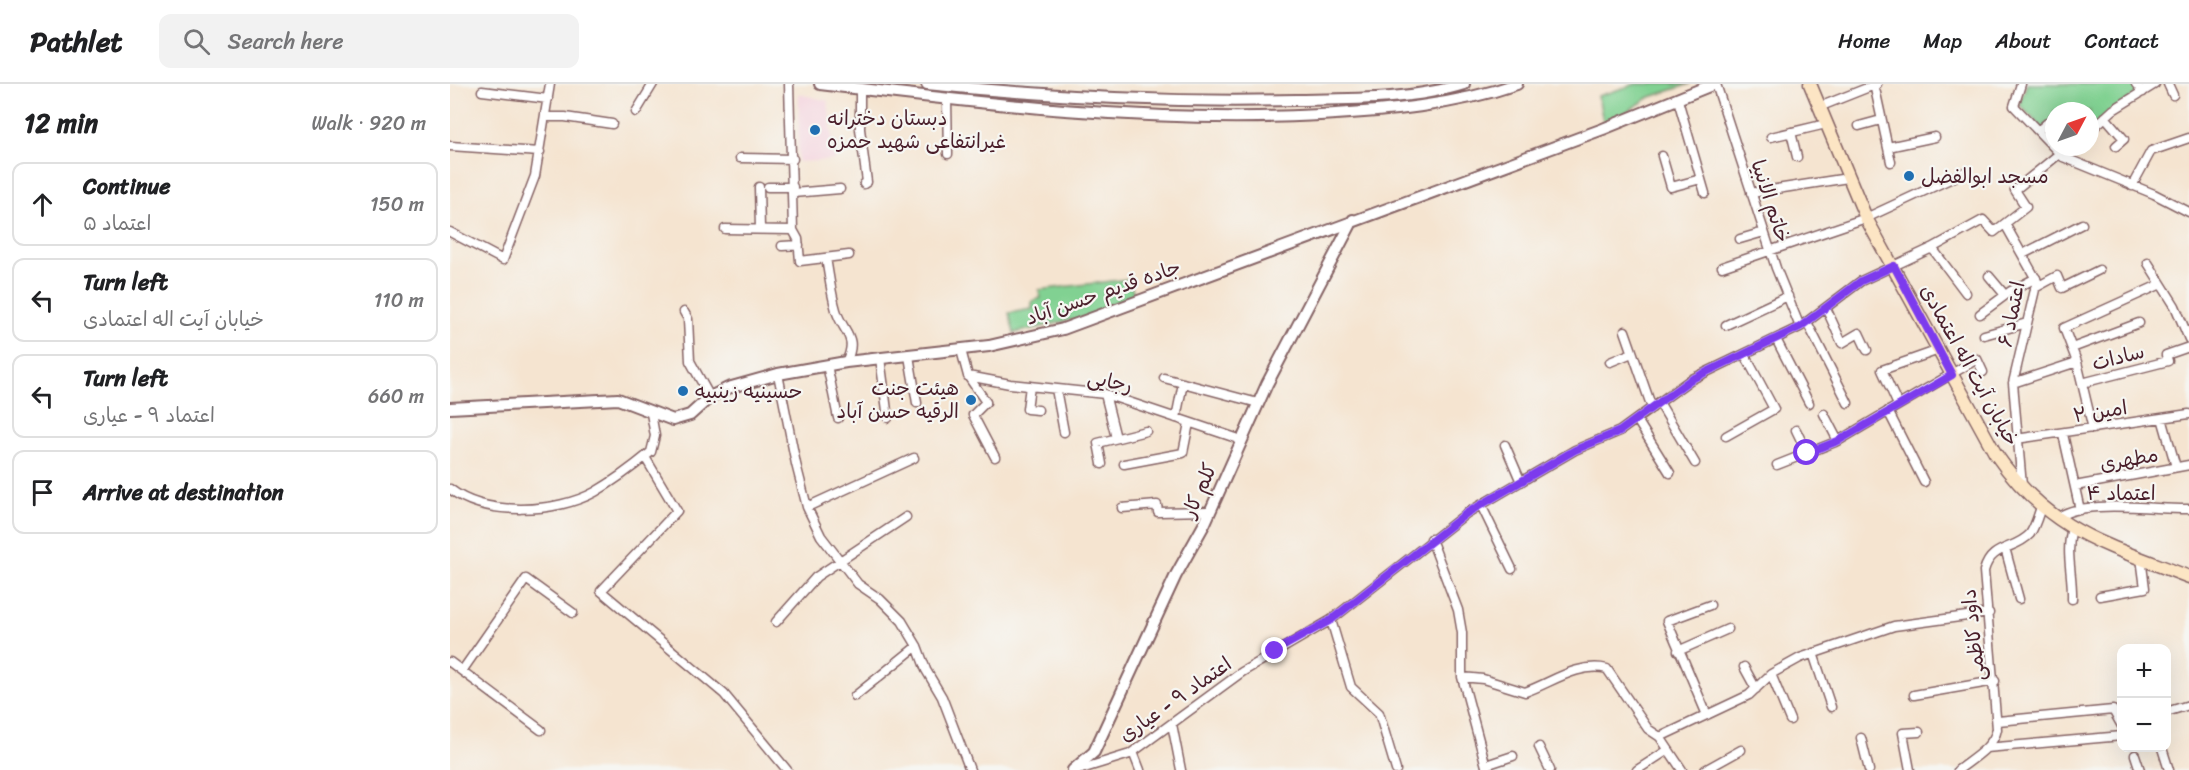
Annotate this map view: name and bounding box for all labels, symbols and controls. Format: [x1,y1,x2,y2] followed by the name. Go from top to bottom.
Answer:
[159,14,579,68] search box
[30,17,123,66] text: Pathlet
[228,22,343,61] text: Search here
[1838,22,1890,60] text: Home
[1923,22,1962,60] text: Map
[1995,22,2052,60] text: About
[2085,22,2159,60] text: Contact
[180,25,213,58] icon: search
[24,100,98,146] text: 12 min
[827,101,1006,159] place label: دبستان دخترانه غیرانتفاعی شهید حمزه
[2045,102,2099,156] north arrow
[311,106,426,141] text: Walk · 920 m
[808,123,822,137] marker: دبستان دخترانه غیرانتفاعی شهید حمزه
[1741,155,1800,247] street label: خاتم الانبیا
[1921,159,2049,194] place label: مسجد ابوالفضل
[83,167,171,206] text: Continue
[1902,169,1916,183] marker: مسجد ابوالفضل
[370,187,424,222] text: 150 m
[26,188,59,221] icon: ahead
[83,206,151,241] text: اعتماد ۵
[1021,250,1185,335] street label: جاده قدیم حسن آباد
[83,263,168,302] text: Turn left
[1910,278,2029,453] street label: خیابان آیت اله اعتمادی
[1987,278,2036,350] street label: اعتماد ۶
[374,283,424,318] text: 110 m
[26,284,59,317] icon: left
[83,302,264,337] text: خیابان آیت اله اعتمادی
[2088,334,2148,381] street label: سادات
[83,359,168,398] text: Turn left
[1084,360,1136,403] street label: رجایی
[837,371,959,429] place label: هیئت جنت الرقیه حسن آباد
[695,374,803,409] place label: حسینیه زینبیه
[368,379,424,414] text: 660 m
[26,380,59,413] icon: left
[676,384,690,398] marker: حسینیه زینبیه
[2070,390,2130,433] street label: امین ۲
[964,393,978,407] marker: هیئت جنت الرقیه حسن آباد
[83,398,215,433] text: اعتماد ۹ - عیاری
[2097,437,2161,482] street label: مطهری
[1793,439,1819,465] route start
[1171,457,1227,525] street label: کلم کار
[83,473,284,512] text: Arrive at destination
[26,476,59,509] icon: arrive
[2086,476,2156,511] street label: اعتماد ۴
[1951,587,1996,683] street label: داود کاظمی
[1261,637,1287,663] route end
[2117,644,2171,752] map controls
[2117,644,2171,698] button: +
[1111,647,1239,752] street label: اعتماد ۹ - عیاری
[2117,698,2171,752] button: −

